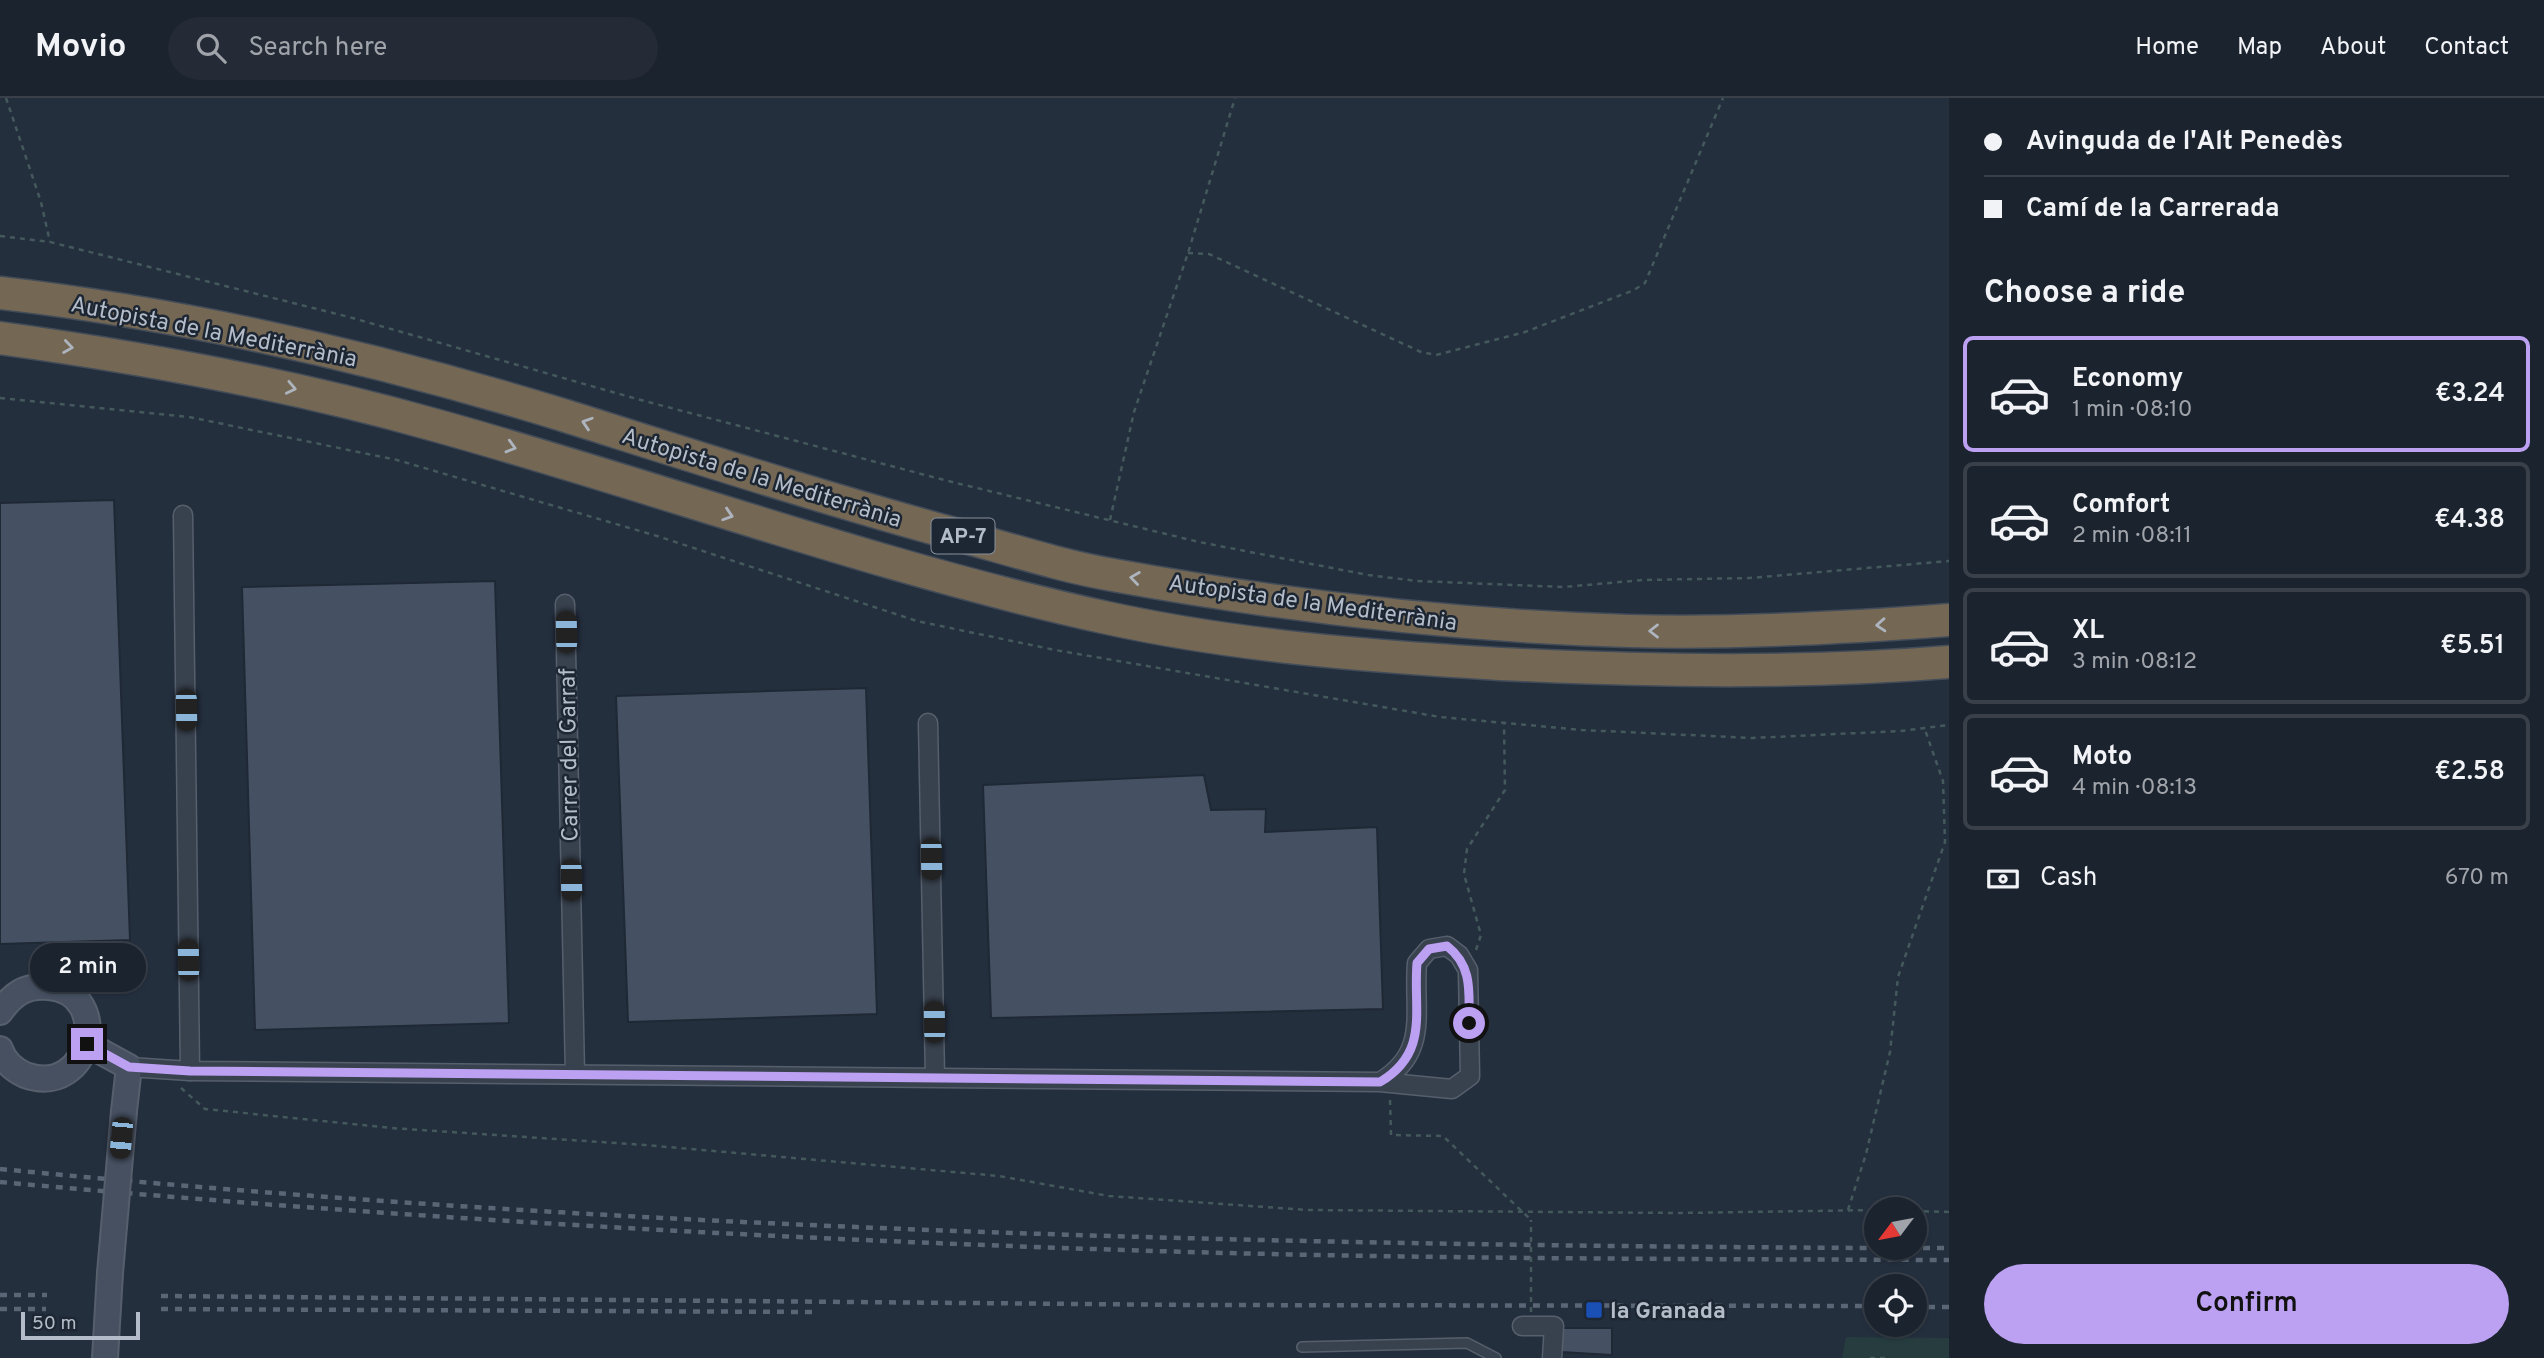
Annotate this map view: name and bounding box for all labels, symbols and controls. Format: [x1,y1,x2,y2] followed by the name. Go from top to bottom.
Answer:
[168,17,658,80] search box
[35,27,126,69] text: Movio
[192,29,230,67] icon: search
[248,32,387,65] text: Search here
[2135,33,2199,63] text: Home
[2237,33,2282,63] text: Map
[2320,33,2386,63] text: About
[2424,33,2509,63] text: Contact
[2026,126,2343,159] text: Avinguda de l'Alt Penedès
[2026,193,2280,226] text: Camí de la Carrerada
[1984,274,2185,314] text: Choose a ride
[68,291,359,375] street label: Autopista de la Mediterrània
[62,339,73,354] one-way arrow
[1988,363,2051,426] icon: car
[2072,363,2183,396] text: Economy
[2435,378,2505,411] text: €3.24
[285,380,297,394] one-way arrow
[2072,396,2192,425] text: 1 min · 08:10
[581,417,593,431] one-way arrow
[618,423,905,536] street label: Autopista de la Mediterrània
[505,439,517,454] one-way arrow
[1988,489,2051,552] icon: car
[2072,489,2170,522] text: Comfort
[2434,504,2505,537] text: €4.38
[721,507,734,521] one-way arrow
[932,518,995,554] road number: AP-7
[2072,522,2192,551] text: 2 min · 08:11
[1167,570,1459,639] street label: Autopista de la Mediterrània
[1130,571,1141,586] one-way arrow
[556,611,577,653] car
[1988,615,2051,678] icon: car
[2072,615,2104,648] text: XL
[1875,617,1886,632] one-way arrow
[1648,623,1658,639] one-way arrow
[2440,630,2505,663] text: €5.51
[2072,648,2197,677] text: 3 min · 08:12
[554,668,587,842] street label: Carrer del Garraf
[176,689,197,731] car
[1988,741,2051,804] icon: car
[2072,741,2132,774] text: Moto
[2434,756,2505,789] text: €2.58
[2072,774,2197,803] text: 4 min · 08:13
[921,838,942,880] car
[561,859,582,901] car
[1984,860,2022,898] icon: cash
[2040,862,2097,895] text: Cash
[2445,864,2509,893] text: 670 m
[178,939,199,981] car
[29,942,145,992] callout: 2 min
[58,953,118,982] text: 2 min
[924,1001,945,1043] car
[1453,1007,1485,1039] route start
[71,1028,103,1060] route end
[109,1116,134,1160] car
[1864,1197,1927,1260] north arrow
[1864,1197,1927,1337] map controls
[1984,1264,2509,1344] button: Confirm
[1864,1274,1927,1337] button: locate
[1610,1298,1726,1327] place label: la Granada
[1584,1300,1604,1320] marker: la Granada
[21,1309,140,1341] scale bar
[32,1312,77,1336] text: 50 m

